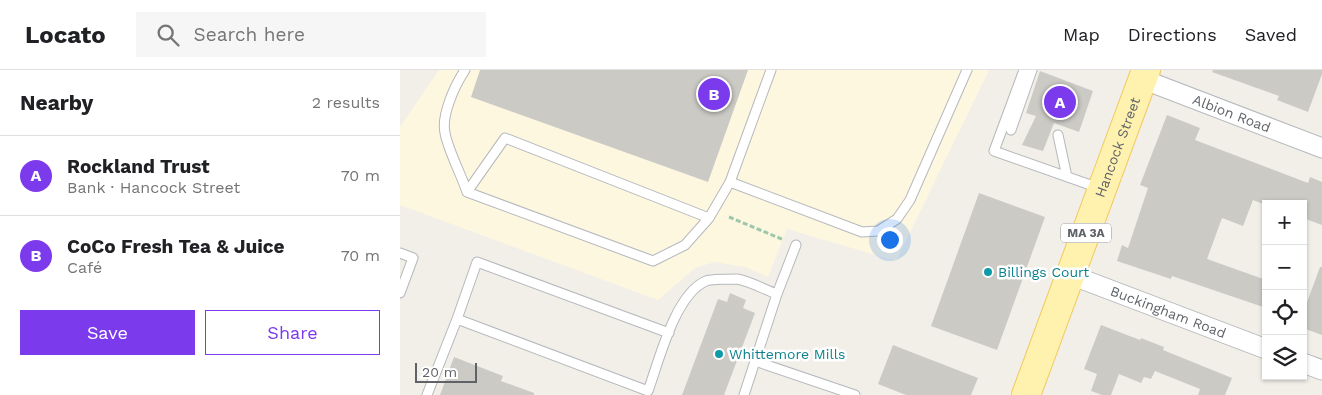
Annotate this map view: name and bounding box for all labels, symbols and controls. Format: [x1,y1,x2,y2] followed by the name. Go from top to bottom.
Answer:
[136,12,486,57] search box
[25,21,106,49] text: Locato
[154,21,182,49] icon: search
[194,23,305,46] text: Search here
[1063,24,1100,45] text: Map
[1128,24,1217,45] text: Directions
[1245,24,1297,45] text: Saved
[698,75,730,113] pin: B
[1044,83,1076,121] pin: A
[20,90,93,115] text: Nearby
[1190,91,1273,136] street label: Albion Road
[312,93,380,112] text: 2 results
[1092,95,1143,200] street label: Hancock Street
[67,155,210,178] text: Rockland Trust
[31,166,41,185] text: A
[341,166,380,185] text: 70 m
[67,178,240,197] text: Bank · Hancock Street
[1262,200,1307,380] map controls
[1262,200,1307,245] button: +
[1061,224,1111,242] road number: MA 3A
[877,227,903,253] your location
[67,235,285,258] text: CoCo Fresh Tea & Juice
[1262,245,1307,290] button: −
[31,246,41,265] text: B
[341,246,380,265] text: 70 m
[67,258,102,277] text: Café
[998,264,1089,280] place label: Billings Court
[982,266,994,278] marker: Billings Court
[1108,283,1228,341] street label: Buckingham Road
[1262,290,1307,335] button: locate
[20,310,195,355] button: Save
[205,310,380,355] button: Share
[1262,335,1307,380] button: layers
[729,346,845,362] place label: Whittemore Mills
[713,348,725,360] marker: Whittemore Mills
[415,360,478,383] scale bar
[422,364,457,380] text: 20 m

